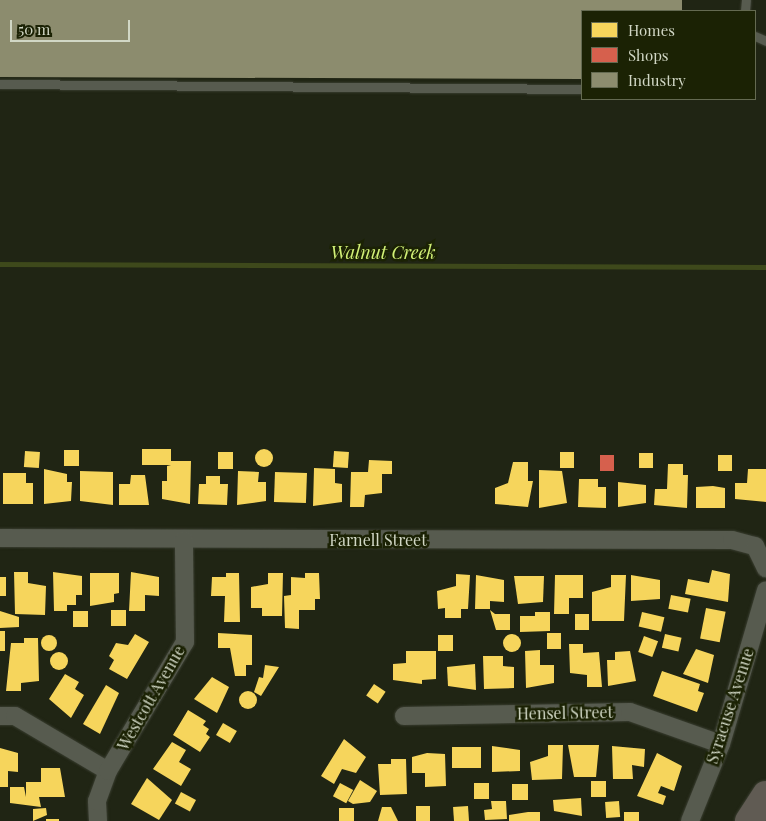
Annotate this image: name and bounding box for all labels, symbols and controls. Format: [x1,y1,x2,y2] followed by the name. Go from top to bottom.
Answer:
[12,10,132,42] scale bar
[581,10,756,100] legend
[18,19,50,39] text: 50 m
[628,20,675,40] text: Homes
[628,45,669,65] text: Shops
[628,70,686,90] text: Industry
[330,241,436,263] water label: Walnut Creek
[329,530,427,550] street label: Farnell Street
[113,642,189,754] street label: Westcott Avenue
[702,646,758,766] street label: Syracuse Avenue
[517,703,613,723] street label: Hensel Street

